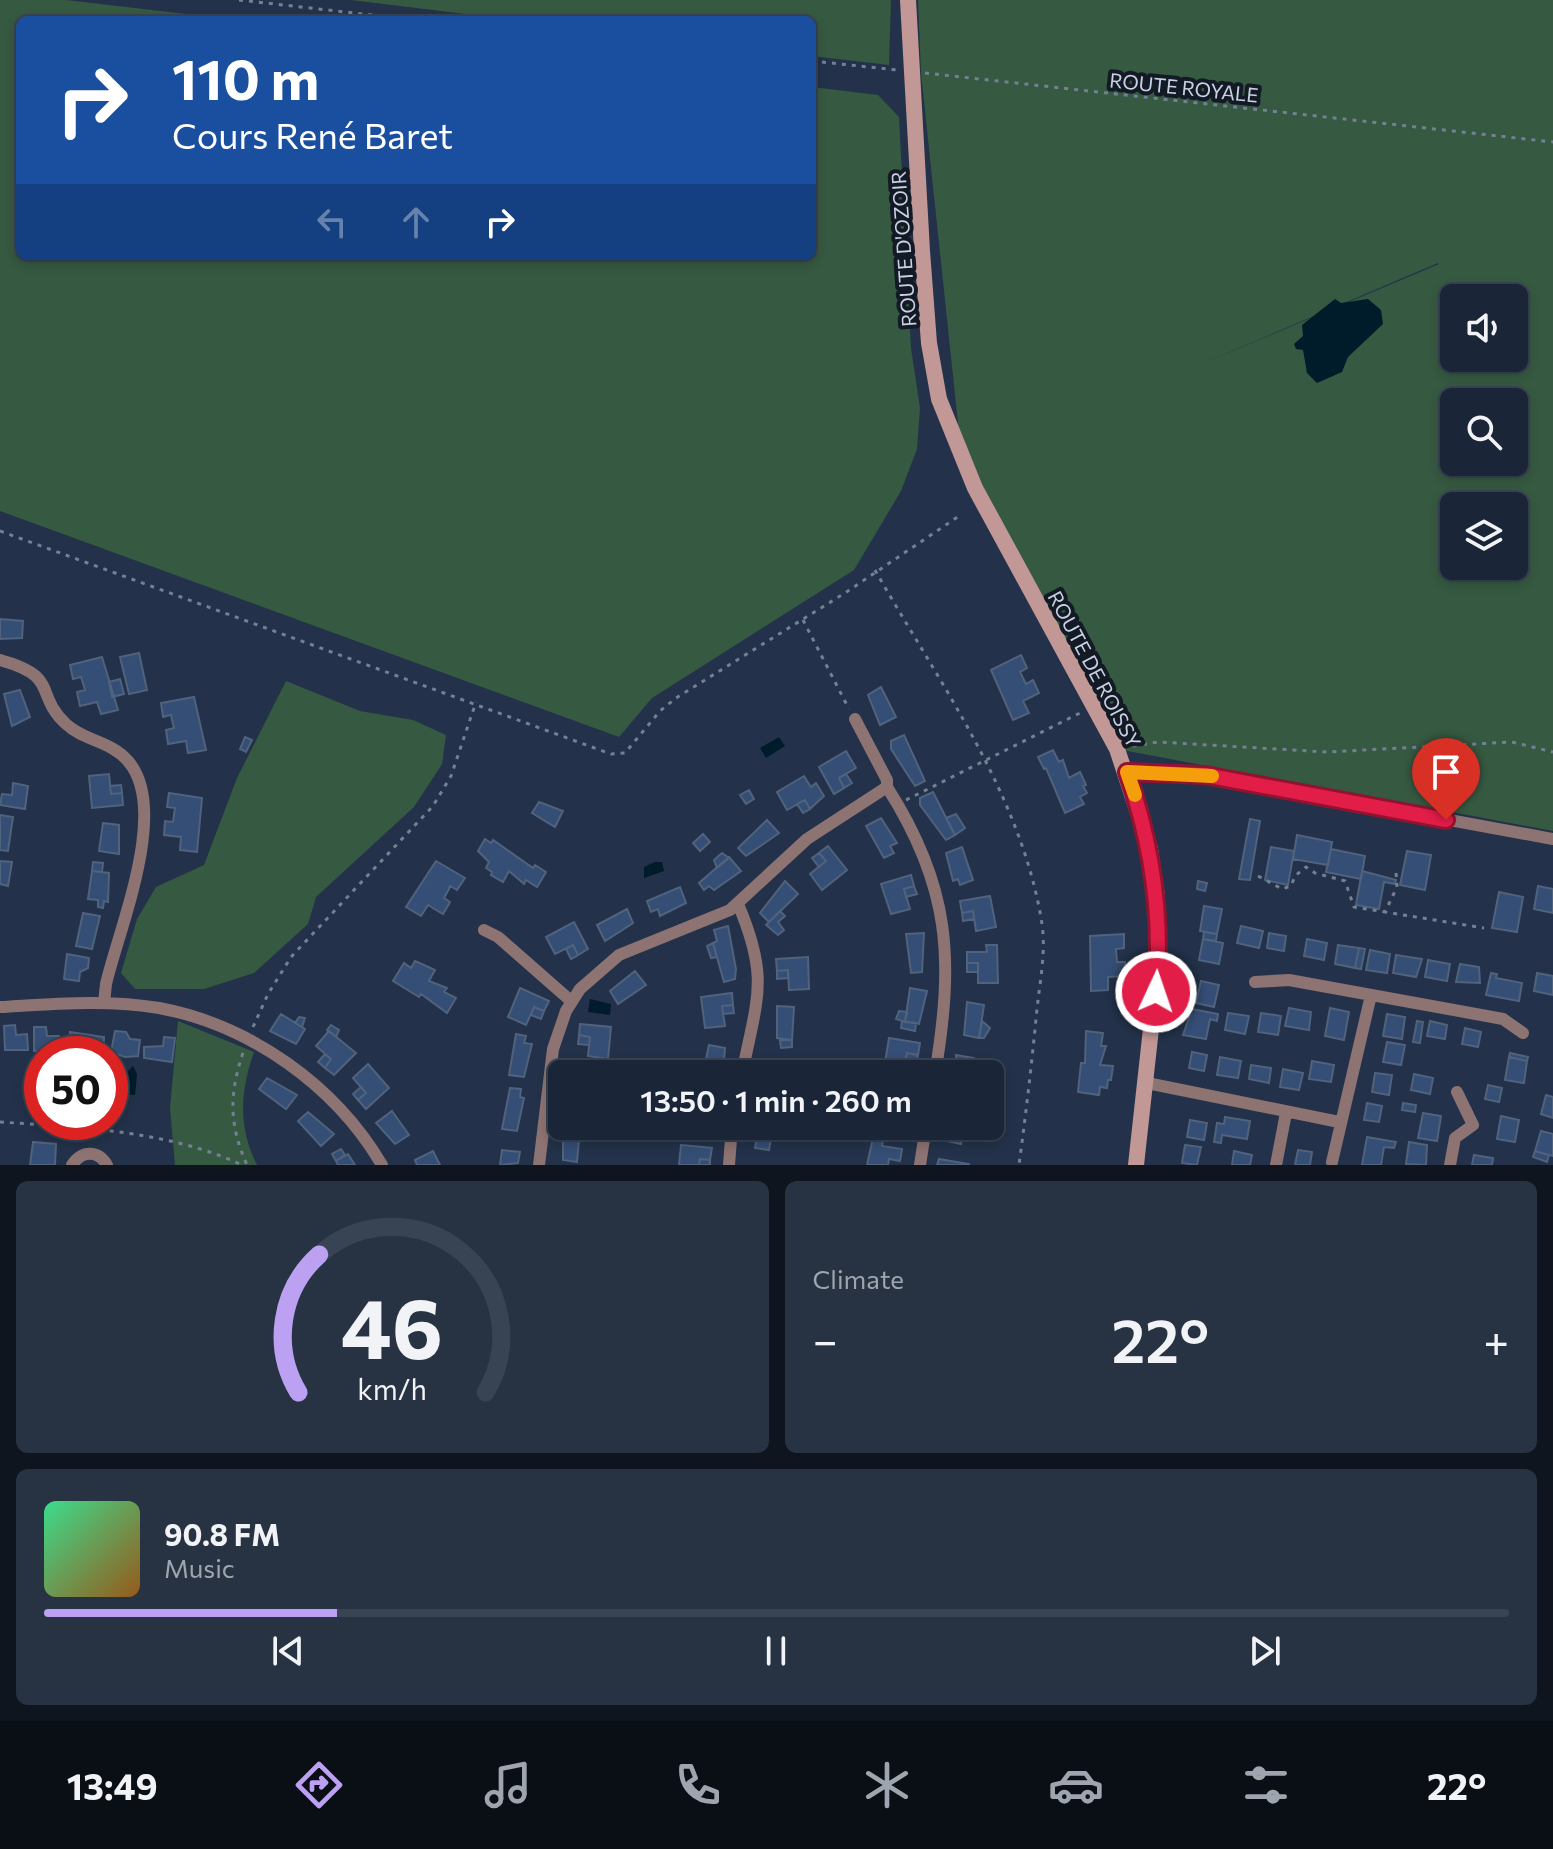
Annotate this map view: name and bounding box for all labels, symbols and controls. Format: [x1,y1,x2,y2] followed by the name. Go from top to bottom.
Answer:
[172,43,319,112] text: 110 m
[40,48,144,152] icon: right
[1108,67,1260,107] street label: ROUTE ROYALE
[172,112,453,156] text: Cours René Baret
[886,170,920,328] street label: ROUTE D'OZOIR
[310,200,354,244] icon: left
[394,200,438,244] icon: ahead
[478,200,522,244] icon: right
[1440,284,1528,580] map controls
[1440,284,1528,372] button: sound
[1440,388,1528,476] button: search
[1440,492,1528,580] button: layers
[1044,587,1146,751] street label: ROUTE DE ROISSY
[1412,738,1480,820] pin
[1424,750,1468,794] icon: arrive
[1114,950,1198,1034] position arrow
[24,1036,128,1140] speed limit sign: 50
[640,1081,912,1118] text: 13:50 · 1 min · 260 m
[813,1263,904,1294] text: Climate
[341,1274,443,1376] text: 46
[1112,1302,1209,1375] text: 22°
[813,1312,838,1366] text: −
[1483,1312,1509,1366] text: +
[357,1371,427,1406] text: km/h
[164,1515,280,1552] text: 90.8 FM
[164,1552,235,1583] text: Music
[266,1629,310,1673] icon: previous
[754,1629,798,1673] icon: pause
[1243,1629,1287,1673] icon: next
[291,1757,347,1813] icon: directions
[480,1757,536,1813] icon: music
[670,1757,726,1813] icon: phone
[859,1757,915,1813] icon: climate
[1048,1757,1104,1813] icon: car
[1238,1757,1294,1813] icon: filters
[67,1763,158,1807] text: 13:49
[1427,1763,1486,1807] text: 22°

